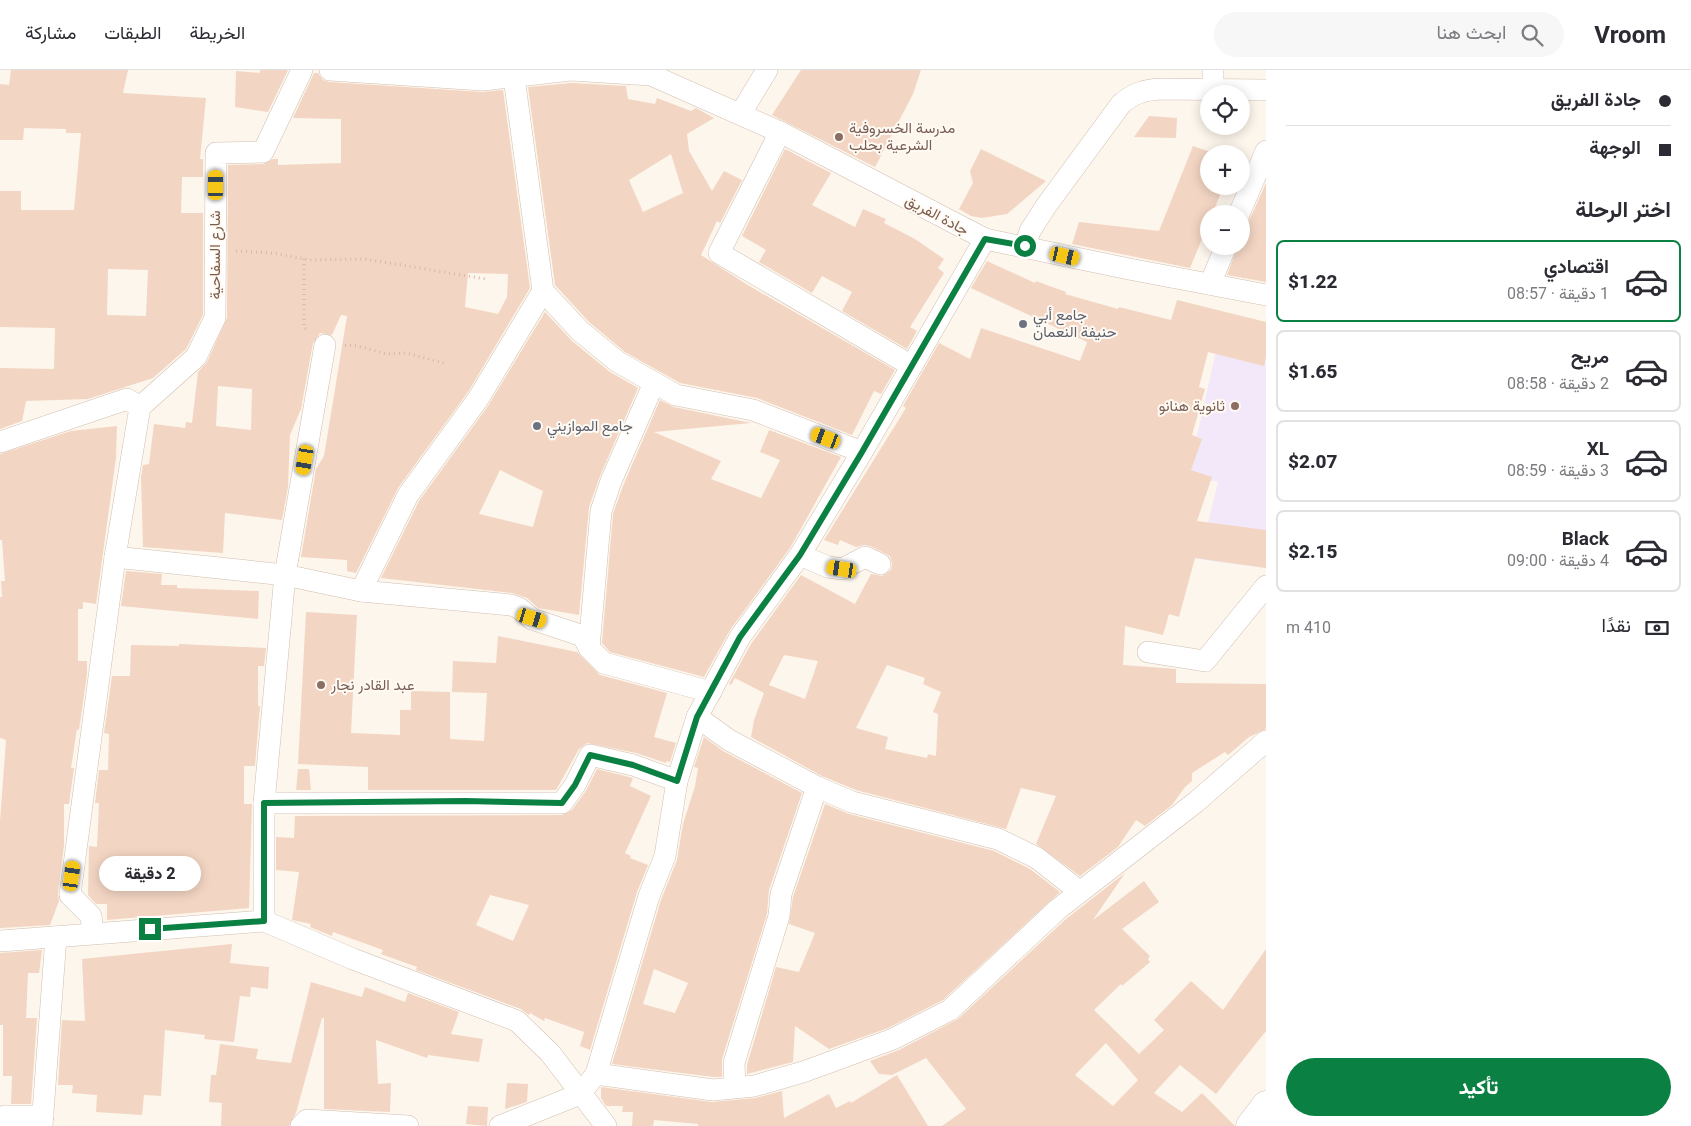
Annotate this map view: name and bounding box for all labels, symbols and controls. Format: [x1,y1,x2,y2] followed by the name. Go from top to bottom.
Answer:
[1214,12,1564,57] search box
[1436,21,1506,44] text: ابحث هنا
[1518,21,1546,49] icon: search
[1594,21,1666,49] text: Vroom
[25,22,76,43] text: مشاركة
[104,22,161,43] text: الطبقات
[189,22,245,43] text: الخريطة
[1200,85,1250,255] map controls
[1200,85,1250,135] button: locate
[1551,88,1641,111] text: جادة الفريق
[849,119,955,154] place label: مدرسة الخسروفية الشرعية بحلب
[833,131,845,143] marker: مدرسة الخسروفية الشرعية بحلب
[1589,136,1641,159] text: الوجهة
[1200,145,1250,195] button: +
[208,170,223,200] car
[902,191,972,240] street label: جادة الفريق
[1575,197,1671,222] text: اختر الرحلة
[1200,205,1250,255] button: −
[206,210,226,300] street label: شارع السفاحية
[1014,235,1036,257] route start
[1048,245,1081,267] car
[1544,255,1609,278] text: اقتصادي
[1624,259,1669,304] icon: car
[1288,270,1337,293] text: $1.22
[1507,284,1609,303] text: 1 دقيقة · 08:57
[1033,306,1117,341] place label: جامع أبي حنيفة النعمان
[1017,318,1029,330] marker: جامع أبي حنيفة النعمان
[1571,345,1609,368] text: مريح
[1624,349,1669,394] icon: car
[1288,360,1337,383] text: $1.65
[1507,374,1609,393] text: 2 دقيقة · 08:58
[1159,397,1225,415] place label: ثانوية هنانو
[1229,400,1241,412] marker: ثانوية هنانو
[547,417,633,439] place label: جامع الموازيني
[531,420,543,432] marker: جامع الموازيني
[809,426,842,450] car
[1587,437,1609,460] text: XL
[1624,439,1669,484] icon: car
[295,444,314,476] car
[1288,450,1337,473] text: $2.07
[1507,461,1609,480] text: 3 دقيقة · 08:59
[1562,527,1609,550] text: Black
[1624,529,1669,574] icon: car
[1288,540,1337,563] text: $2.15
[1507,551,1609,570] text: 4 دقيقة · 09:00
[826,559,857,579] car
[515,606,548,630] car
[1602,614,1631,637] text: نقدًا
[1643,614,1671,642] icon: cash
[1286,618,1331,637] text: 410 m
[330,676,415,694] place label: عبد القادر نجار
[315,679,327,691] marker: عبد القادر نجار
[99,856,201,892] callout: 2 دقيقة
[62,860,81,892] car
[124,864,176,883] text: 2 دقيقة
[139,918,161,940] route end
[1286,1058,1671,1116] button: تأكيد

